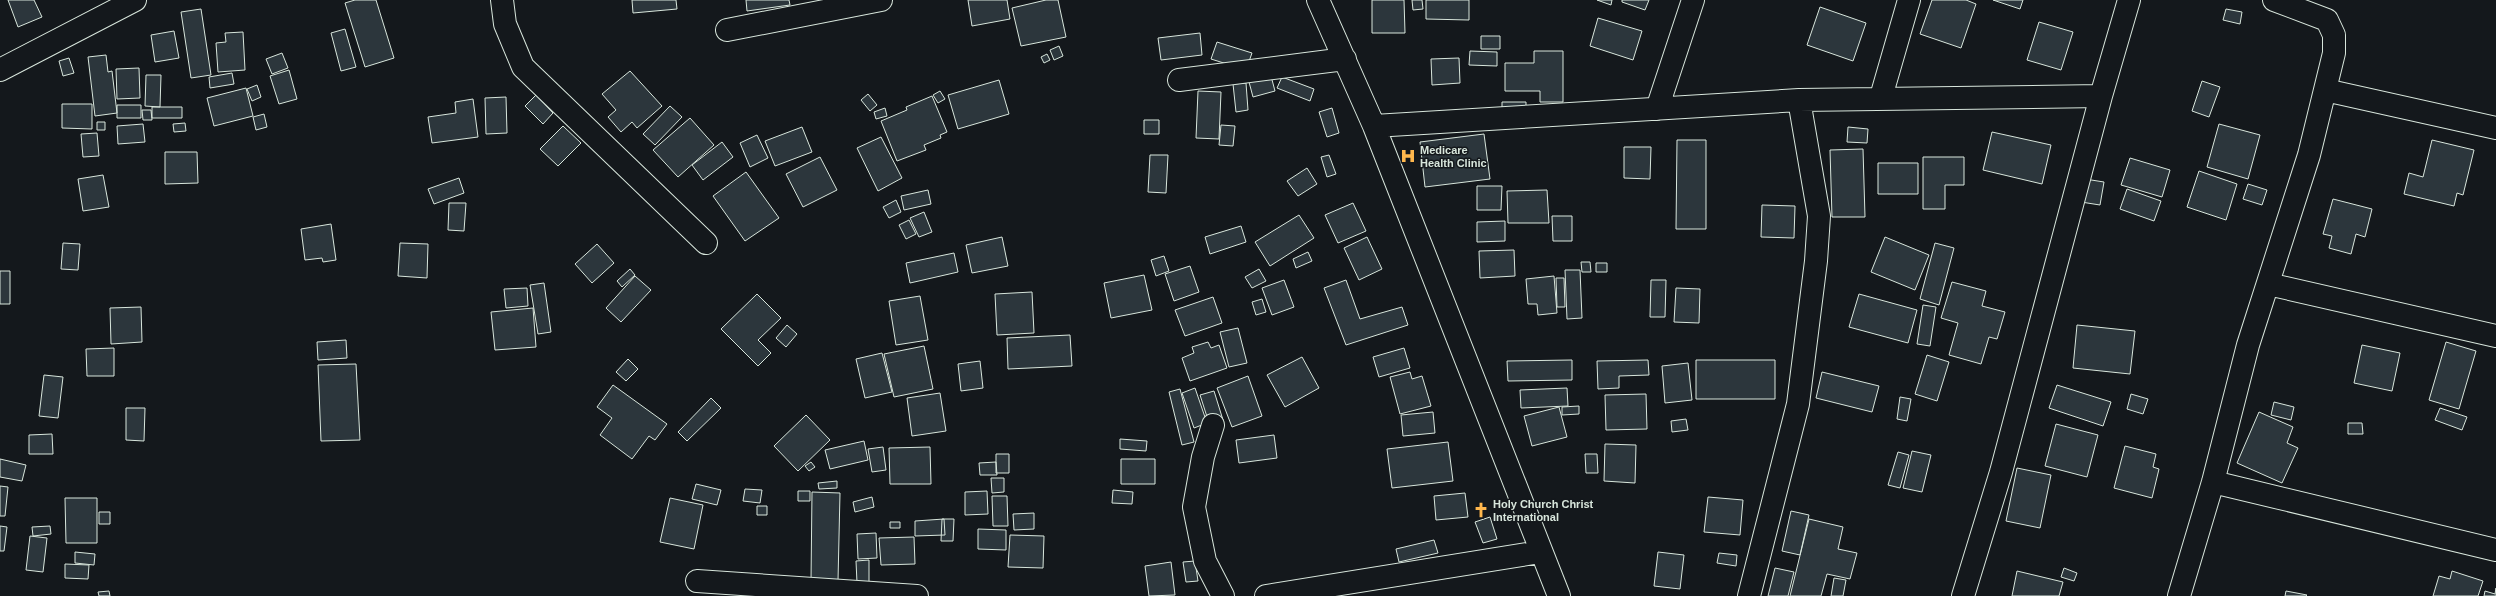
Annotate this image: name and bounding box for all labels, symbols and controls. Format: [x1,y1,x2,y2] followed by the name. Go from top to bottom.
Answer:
[1420,144,1487,169] place label: Medicare Health Clinic
[1399,147,1417,165] hospital icon: Medicare Health Clinic
[1493,498,1594,523] place label: Holy Church Christ International
[1472,501,1490,519] church icon: Holy Church Christ International

